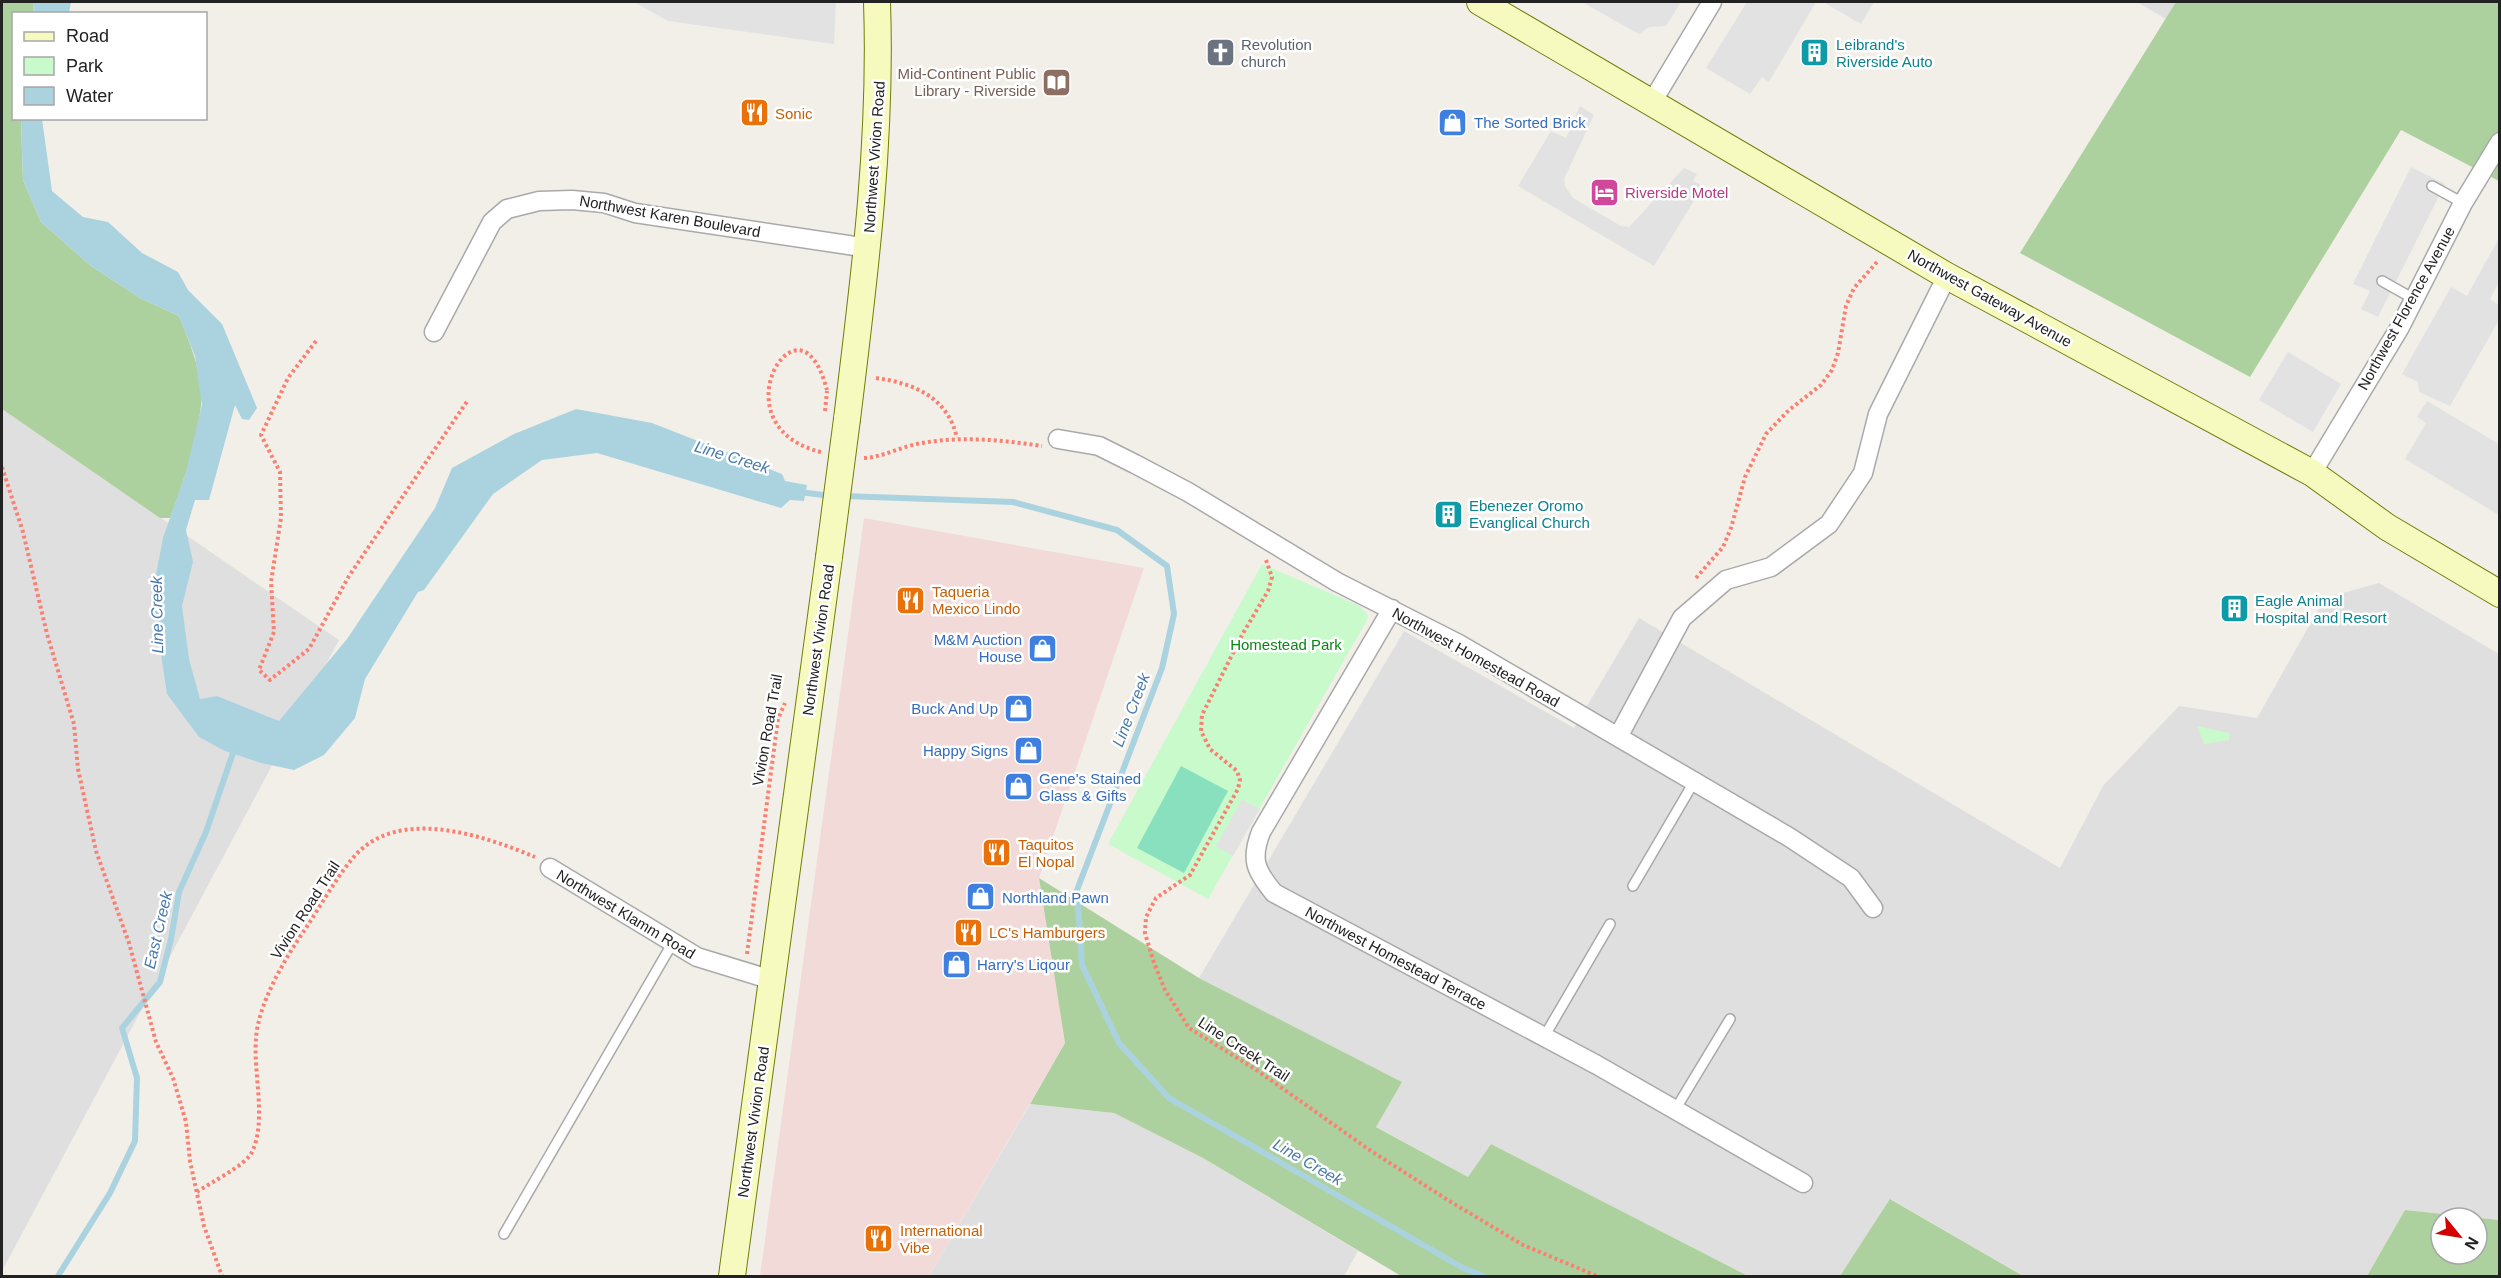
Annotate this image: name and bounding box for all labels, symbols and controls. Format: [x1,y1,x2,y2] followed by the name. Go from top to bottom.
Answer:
[12,12,207,120] legend
[66,26,109,46] text: Road
[1241,36,1312,70] place label: Revolution church
[1836,36,1933,70] place label: Leibrand's Riverside Auto
[1204,37,1236,69] church icon: Revolution church
[1799,37,1831,69] building icon: Leibrand's Riverside Auto
[66,56,104,76] text: Park
[898,65,1036,99] place label: Mid-Continent Public Library - Riverside
[1041,66,1073,98] library icon: Mid-Continent Public Library - Riverside
[860,80,888,234] street label: Northwest Vivion Road
[66,86,113,106] text: Water
[738,97,770,129] restaurant icon: Sonic
[775,105,813,122] place label: Sonic
[1437,106,1469,138] shop icon: The Sorted Brick
[1474,114,1586,131] place label: The Sorted Brick
[1588,176,1620,208] hotel icon: Riverside Motel
[1625,184,1728,201] place label: Riverside Motel
[578,192,762,240] street label: Northwest Karen Boulevard
[2354,223,2458,393] street label: Northwest Florence Avenue
[1905,246,2075,350] street label: Northwest Gateway Avenue
[693,438,772,477] water label: Line Creek
[1469,497,1590,531] place label: Ebenezer Oromo Evanglical Church
[1432,498,1464,530] building icon: Ebenezer Oromo Evanglical Church
[799,563,837,717] street label: Northwest Vivion Road
[148,575,166,654] water label: Line Creek
[932,583,1020,617] place label: Taqueria Mexico Lindo
[895,584,927,616] restaurant icon: Taqueria Mexico Lindo
[2255,592,2388,626] place label: Eagle Animal Hospital and Resort
[2218,593,2250,625] building icon: Eagle Animal Hospital and Resort
[1389,604,1563,710] street label: Northwest Homestead Road
[934,631,1022,665] place label: M&M Auction House
[1027,632,1059,664] shop icon: M&M Auction House
[1230,636,1342,653] park label: Homestead Park
[1109,670,1153,749] water label: Line Creek
[749,673,785,787] street label: Vivion Road Trail
[1003,692,1035,724] shop icon: Buck And Up
[911,700,998,717] place label: Buck And Up
[1013,734,1045,766] shop icon: Happy Signs
[923,742,1008,759] place label: Happy Signs
[1039,770,1141,804] place label: Gene's Stained Glass & Gifts
[1002,771,1034,803] shop icon: Gene's Stained Glass & Gifts
[1018,836,1075,870] place label: Taquitos El Nopal
[981,837,1013,869] restaurant icon: Taquitos El Nopal
[267,858,343,962] street label: Vivion Road Trail
[554,866,698,962] street label: Northwest Klamm Road
[965,881,997,913] shop icon: Northland Pawn
[141,889,175,970] water label: East Creek
[1002,889,1109,906] place label: Northland Pawn
[1303,903,1489,1013] street label: Northwest Homestead Terrace
[952,916,984,948] restaurant icon: LC's Hamburgers
[989,924,1105,941] place label: LC's Hamburgers
[940,948,972,980] shop icon: Harry's Liqour
[977,956,1070,973] place label: Harry's Liqour
[1195,1013,1293,1085] street label: Line Creek Trail
[734,1045,772,1199] street label: Northwest Vivion Road
[1270,1135,1347,1189] water label: Line Creek
[2429,1206,2489,1266] north arrow
[900,1222,983,1256] place label: International Vibe
[863,1223,895,1255] restaurant icon: International Vibe
[2461,1234,2482,1253] text: N

